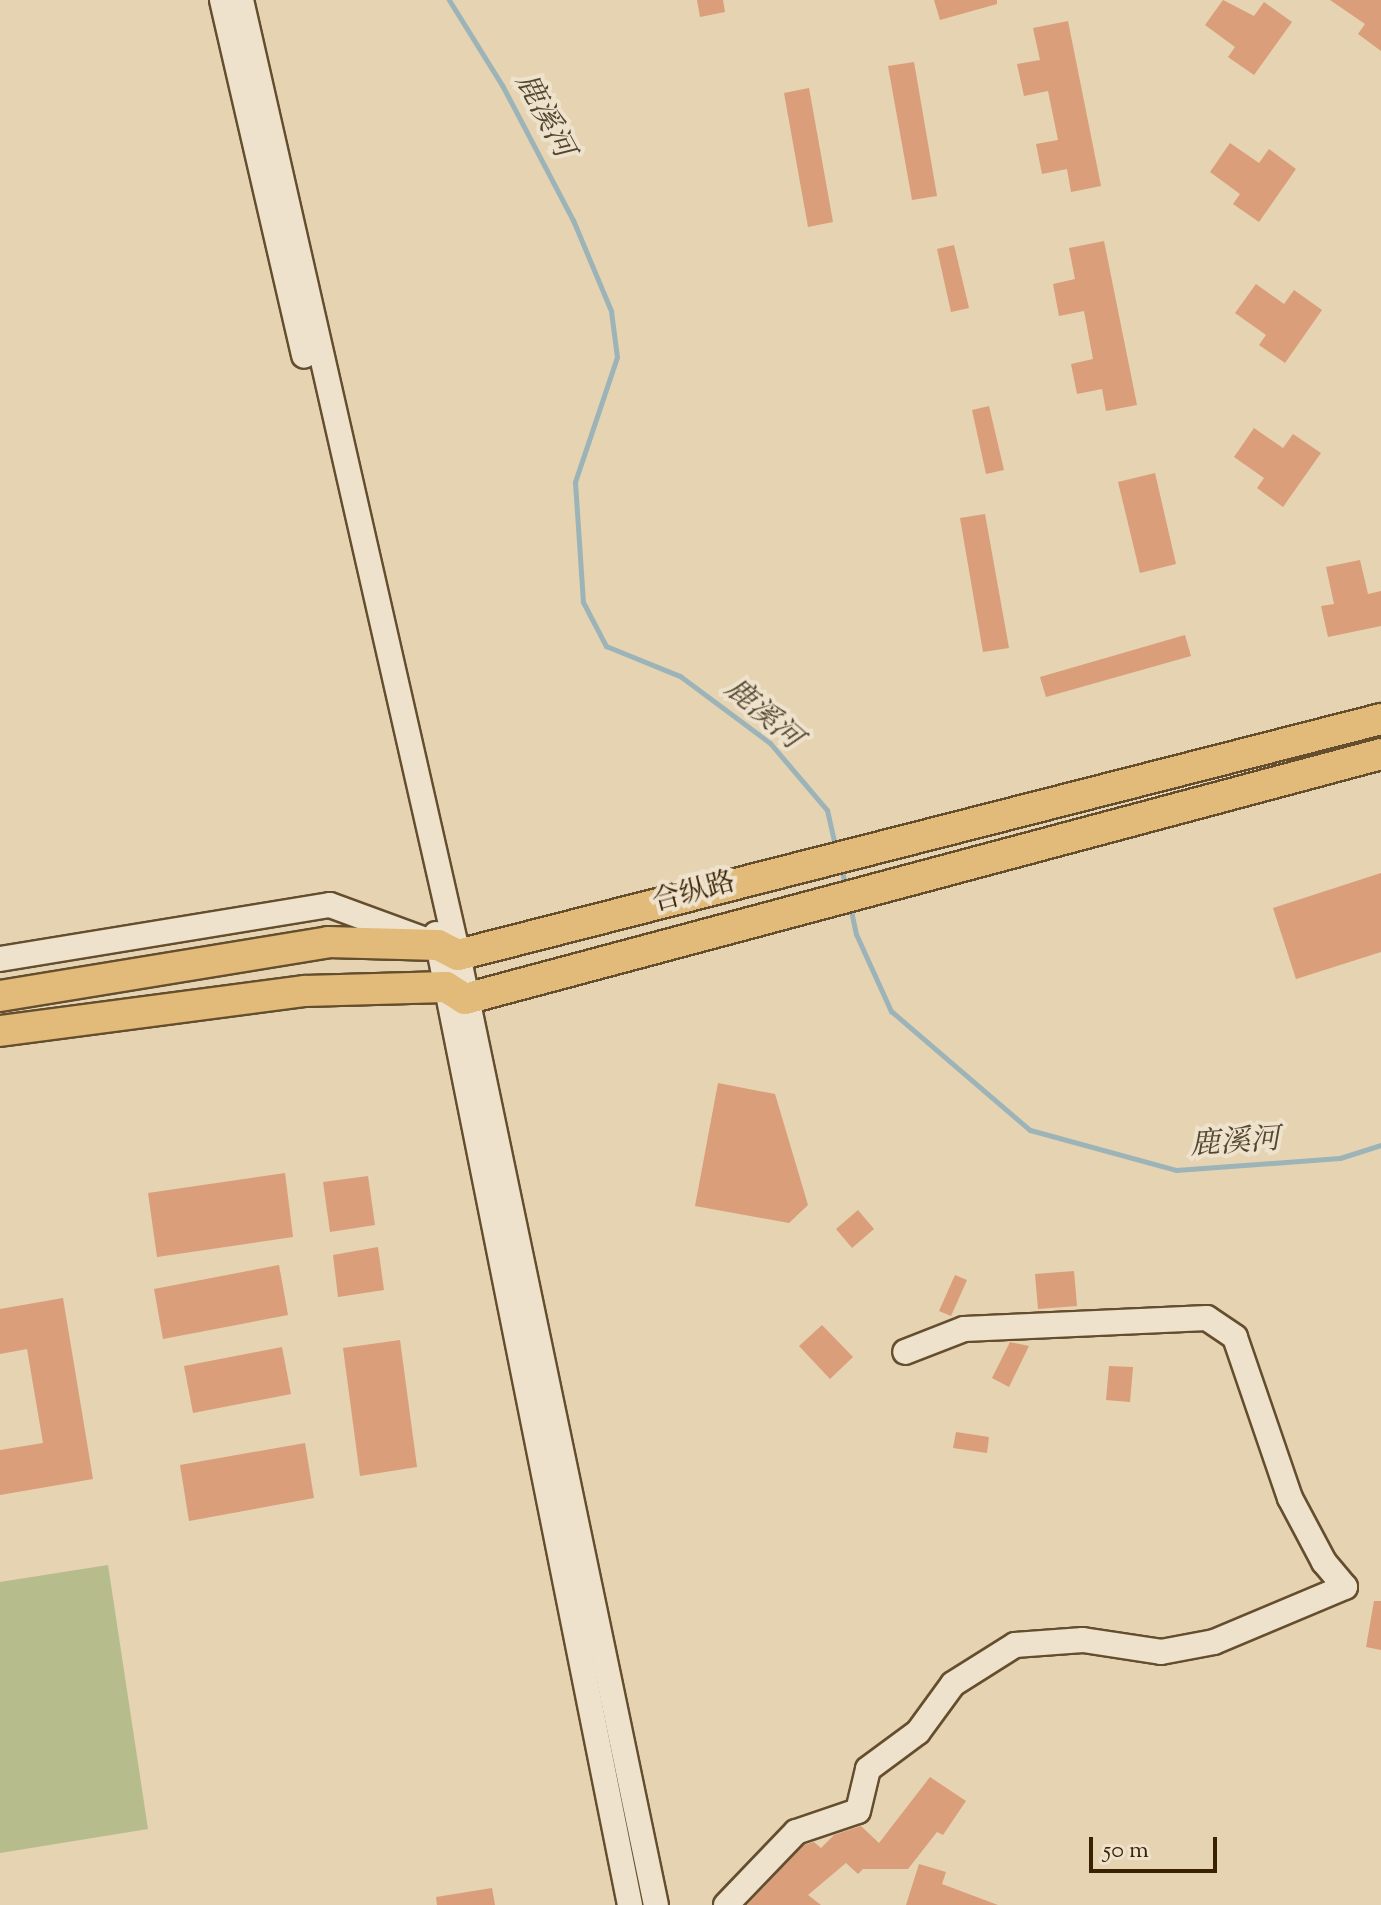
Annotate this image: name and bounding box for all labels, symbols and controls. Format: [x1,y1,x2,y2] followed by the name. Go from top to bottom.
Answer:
[506,68,580,164] water label: 鹿溪河
[716,672,808,758] water label: 鹿溪河
[649,866,739,920] street label: 合纵路
[1189,1123,1281,1165] water label: 鹿溪河
[1093,1821,1221,1871] scale bar
[1103,1834,1149,1868] text: 50 m

